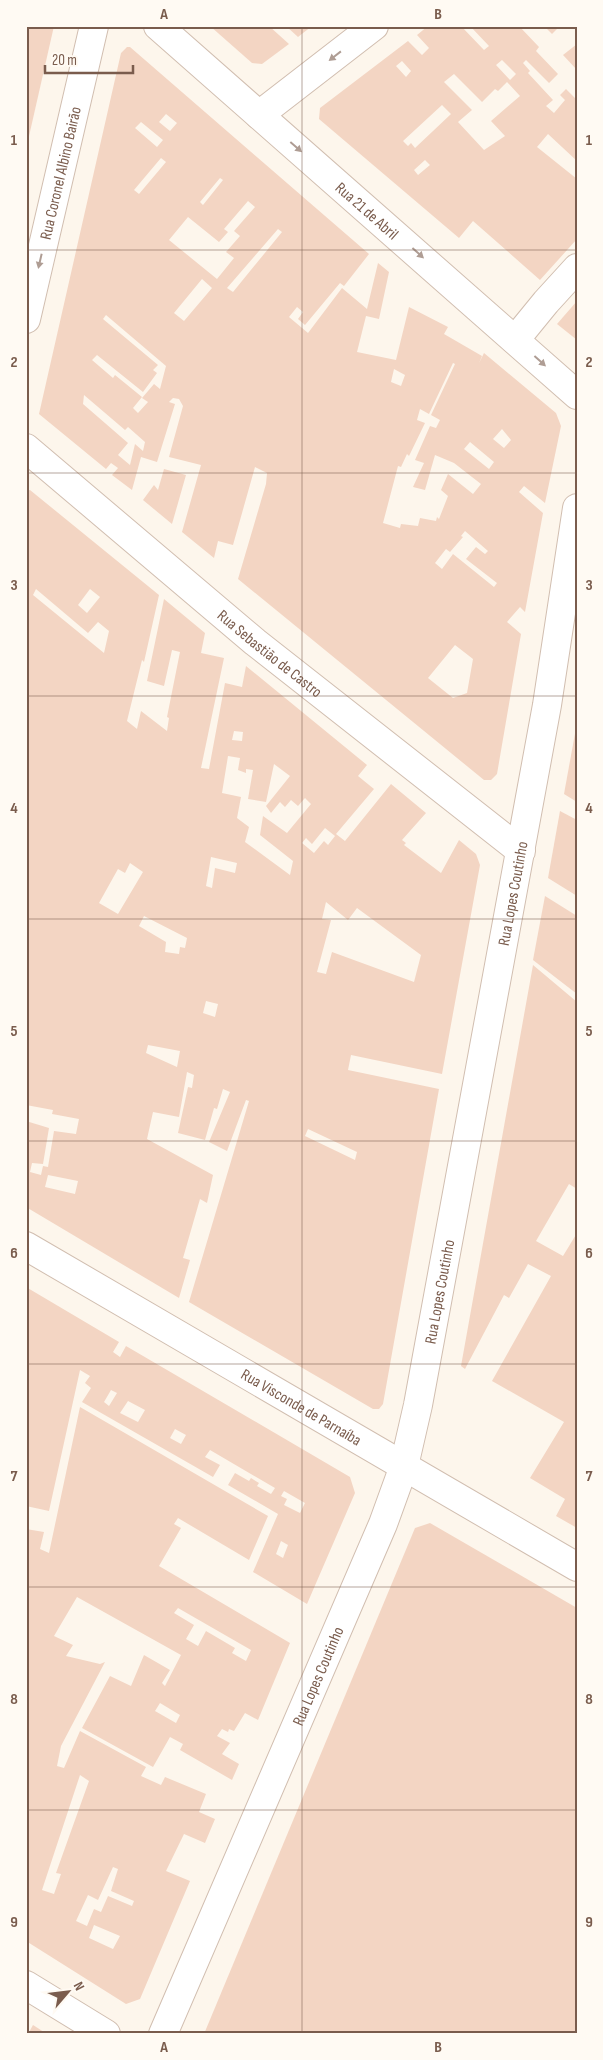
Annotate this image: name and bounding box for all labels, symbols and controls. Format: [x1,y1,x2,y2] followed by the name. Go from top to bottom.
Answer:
[159,5,168,24] text: A
[434,5,442,24] text: B
[45,42,132,74] scale bar
[52,51,77,70] text: 20 m
[328,51,342,61] one-way arrow
[37,105,86,242] street label: Rua Coronel Albino Bairão
[11,131,18,150] text: 1
[586,131,593,150] text: 1
[289,141,302,152] one-way arrow
[331,179,402,244] street label: Rua 21 de Abril
[412,247,424,259] one-way arrow
[36,254,44,269] one-way arrow
[10,353,18,372] text: 2
[585,353,593,372] text: 2
[533,356,546,367] one-way arrow
[10,576,18,595] text: 3
[585,576,593,595] text: 3
[213,606,325,702] street label: Rua Sebastião de Castro
[10,799,18,818] text: 4
[585,799,593,818] text: 4
[495,840,533,947] street label: Rua Lopes Coutinho
[10,1022,18,1041] text: 5
[585,1022,593,1041] text: 5
[421,1238,459,1346] street label: Rua Lopes Coutinho
[10,1244,18,1263] text: 6
[585,1244,593,1263] text: 6
[237,1365,364,1450] street label: Rua Visconde de Parnaíba
[11,1467,18,1486] text: 7
[586,1467,593,1486] text: 7
[289,1624,349,1729] street label: Rua Lopes Coutinho
[10,1690,18,1709] text: 8
[585,1690,593,1709] text: 8
[10,1913,18,1932] text: 9
[585,1913,593,1932] text: 9
[42,1968,92,2018] north arrow
[70,1979,88,1993] text: N
[159,2038,168,2057] text: A
[434,2038,442,2057] text: B

